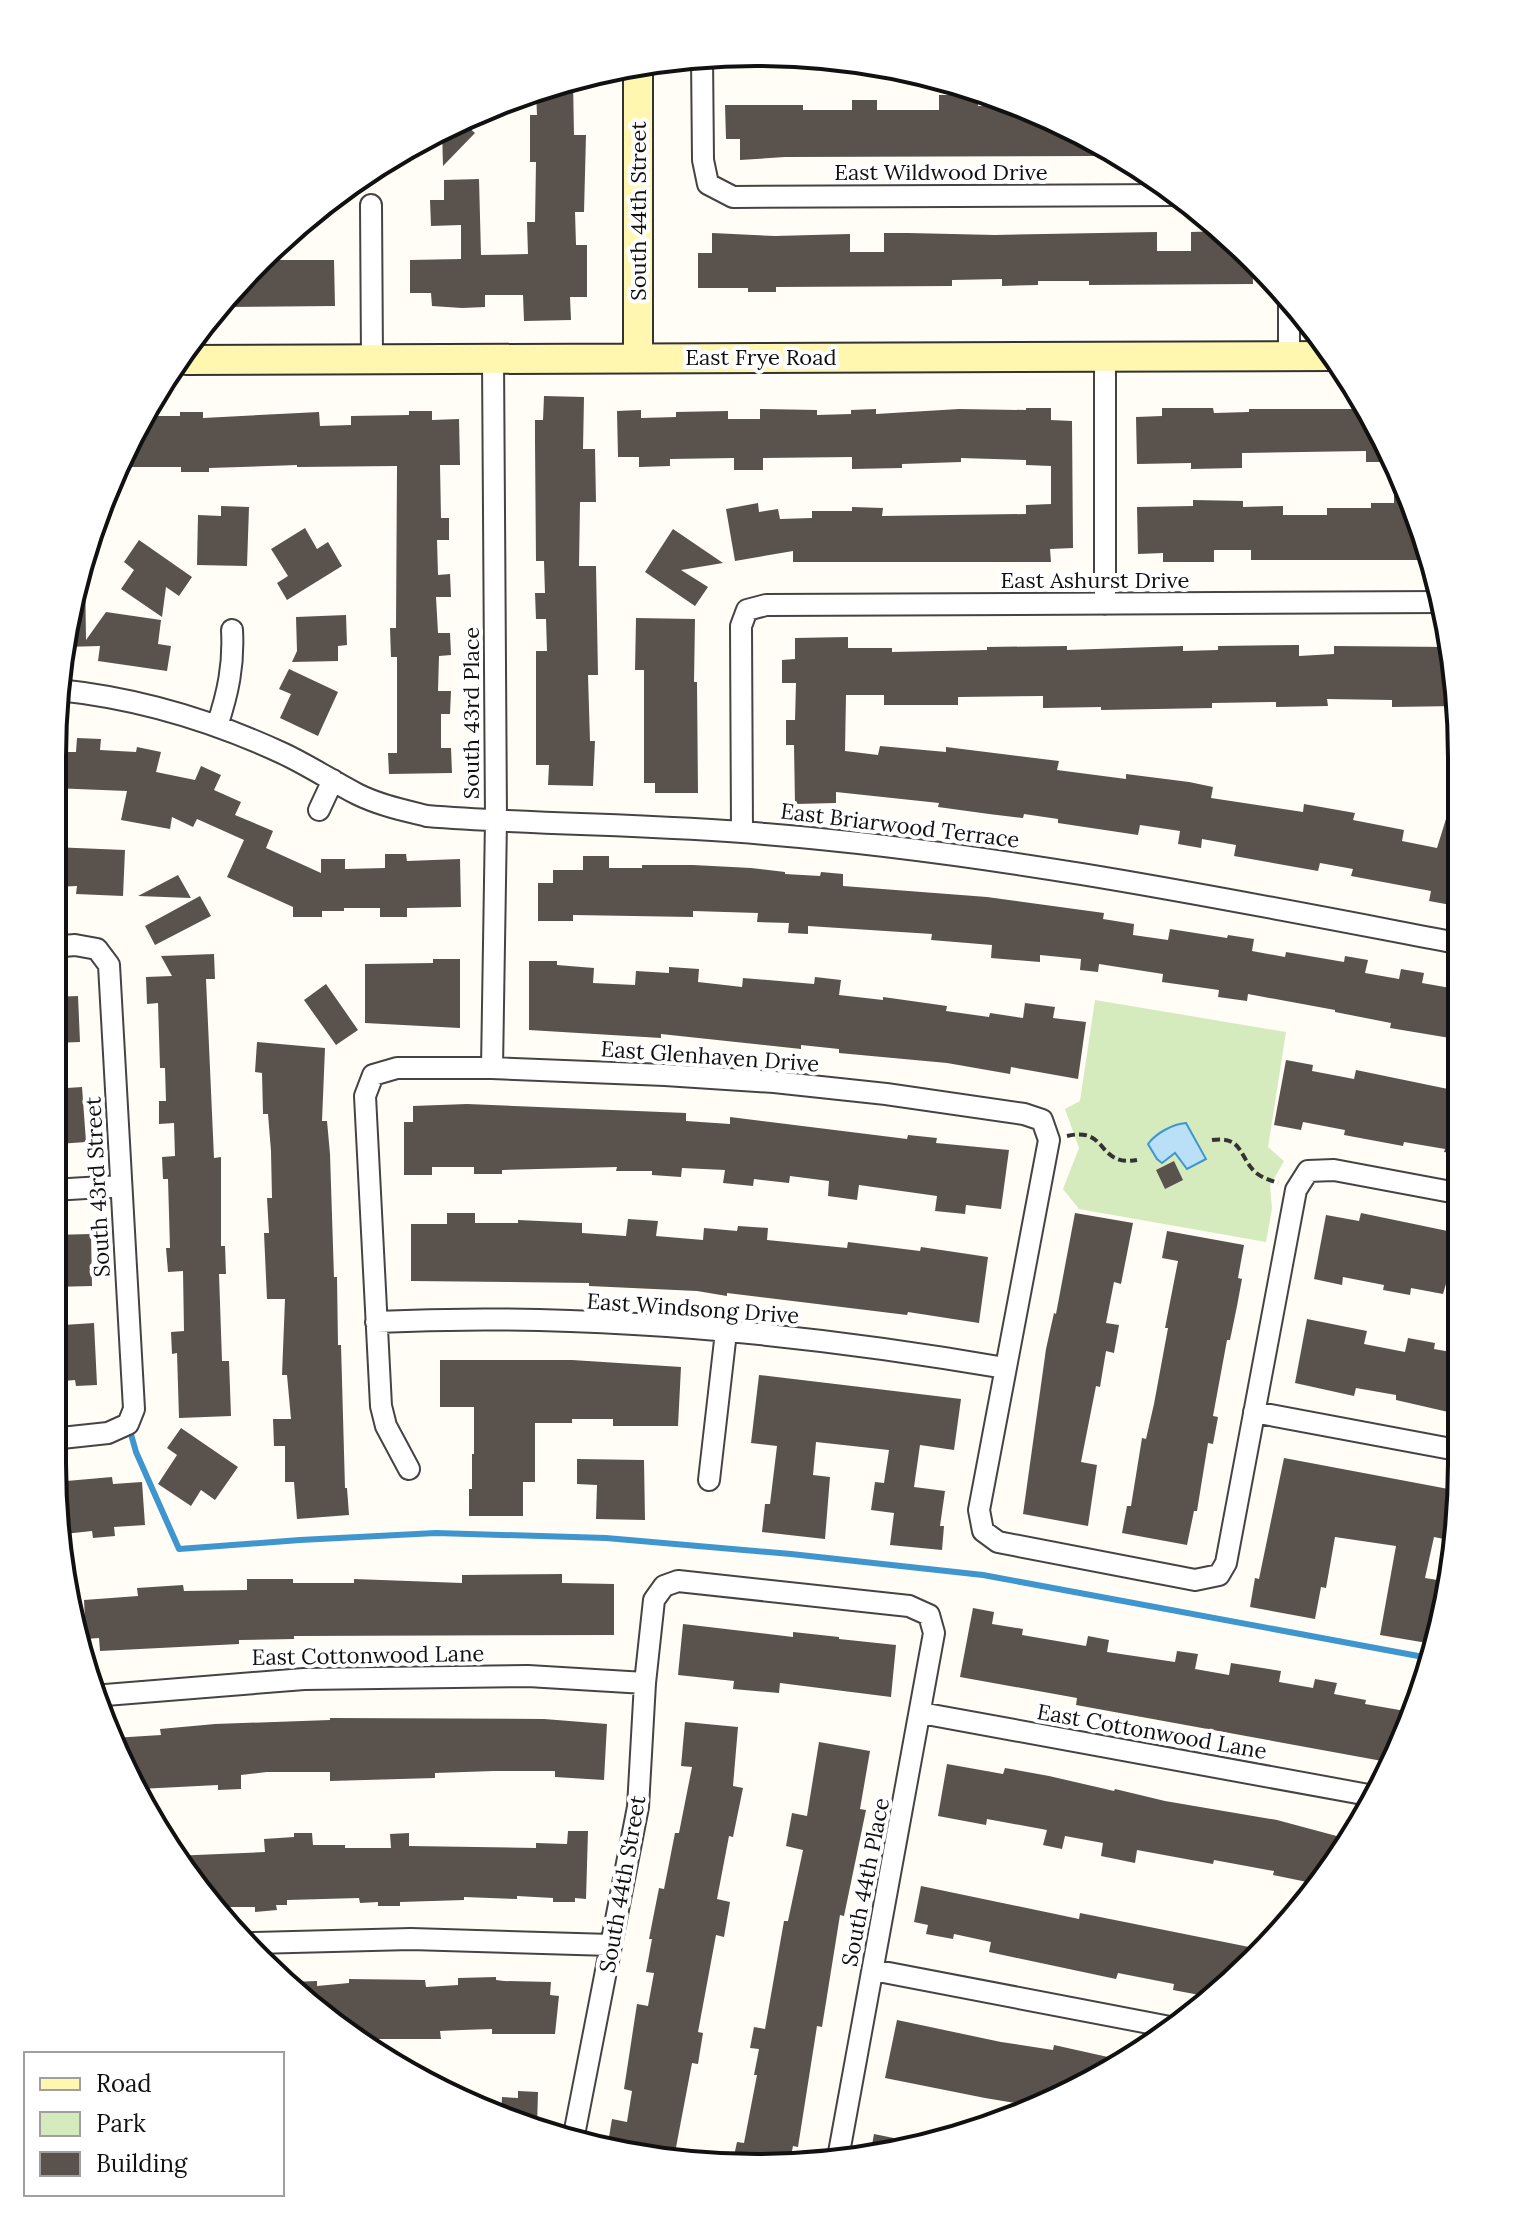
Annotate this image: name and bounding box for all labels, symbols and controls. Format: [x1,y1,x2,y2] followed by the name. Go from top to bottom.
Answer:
[624,121,652,301] street label: South 44th Street
[834,158,1048,186] street label: East Wildwood Drive
[685,343,837,371] street label: East Frye Road
[1001,566,1189,594] street label: East Ashurst Drive
[457,627,485,799] street label: South 43rd Place
[779,796,1021,854] street label: East Briarwood Terrace
[600,1034,820,1078] street label: East Glenhaven Drive
[78,1096,116,1278] street label: South 43rd Street
[586,1287,800,1329] street label: East Windsong Drive
[251,1639,485,1671] street label: East Cottonwood Lane
[1035,1697,1269,1765] street label: East Cottonwood Lane
[593,1793,651,1975] street label: South 44th Street
[835,1795,895,1969] street label: South 44th Place
[24,2052,284,2196] legend
[96,2068,152,2099] text: Road
[96,2108,146,2139] text: Park
[96,2148,188,2179] text: Building

